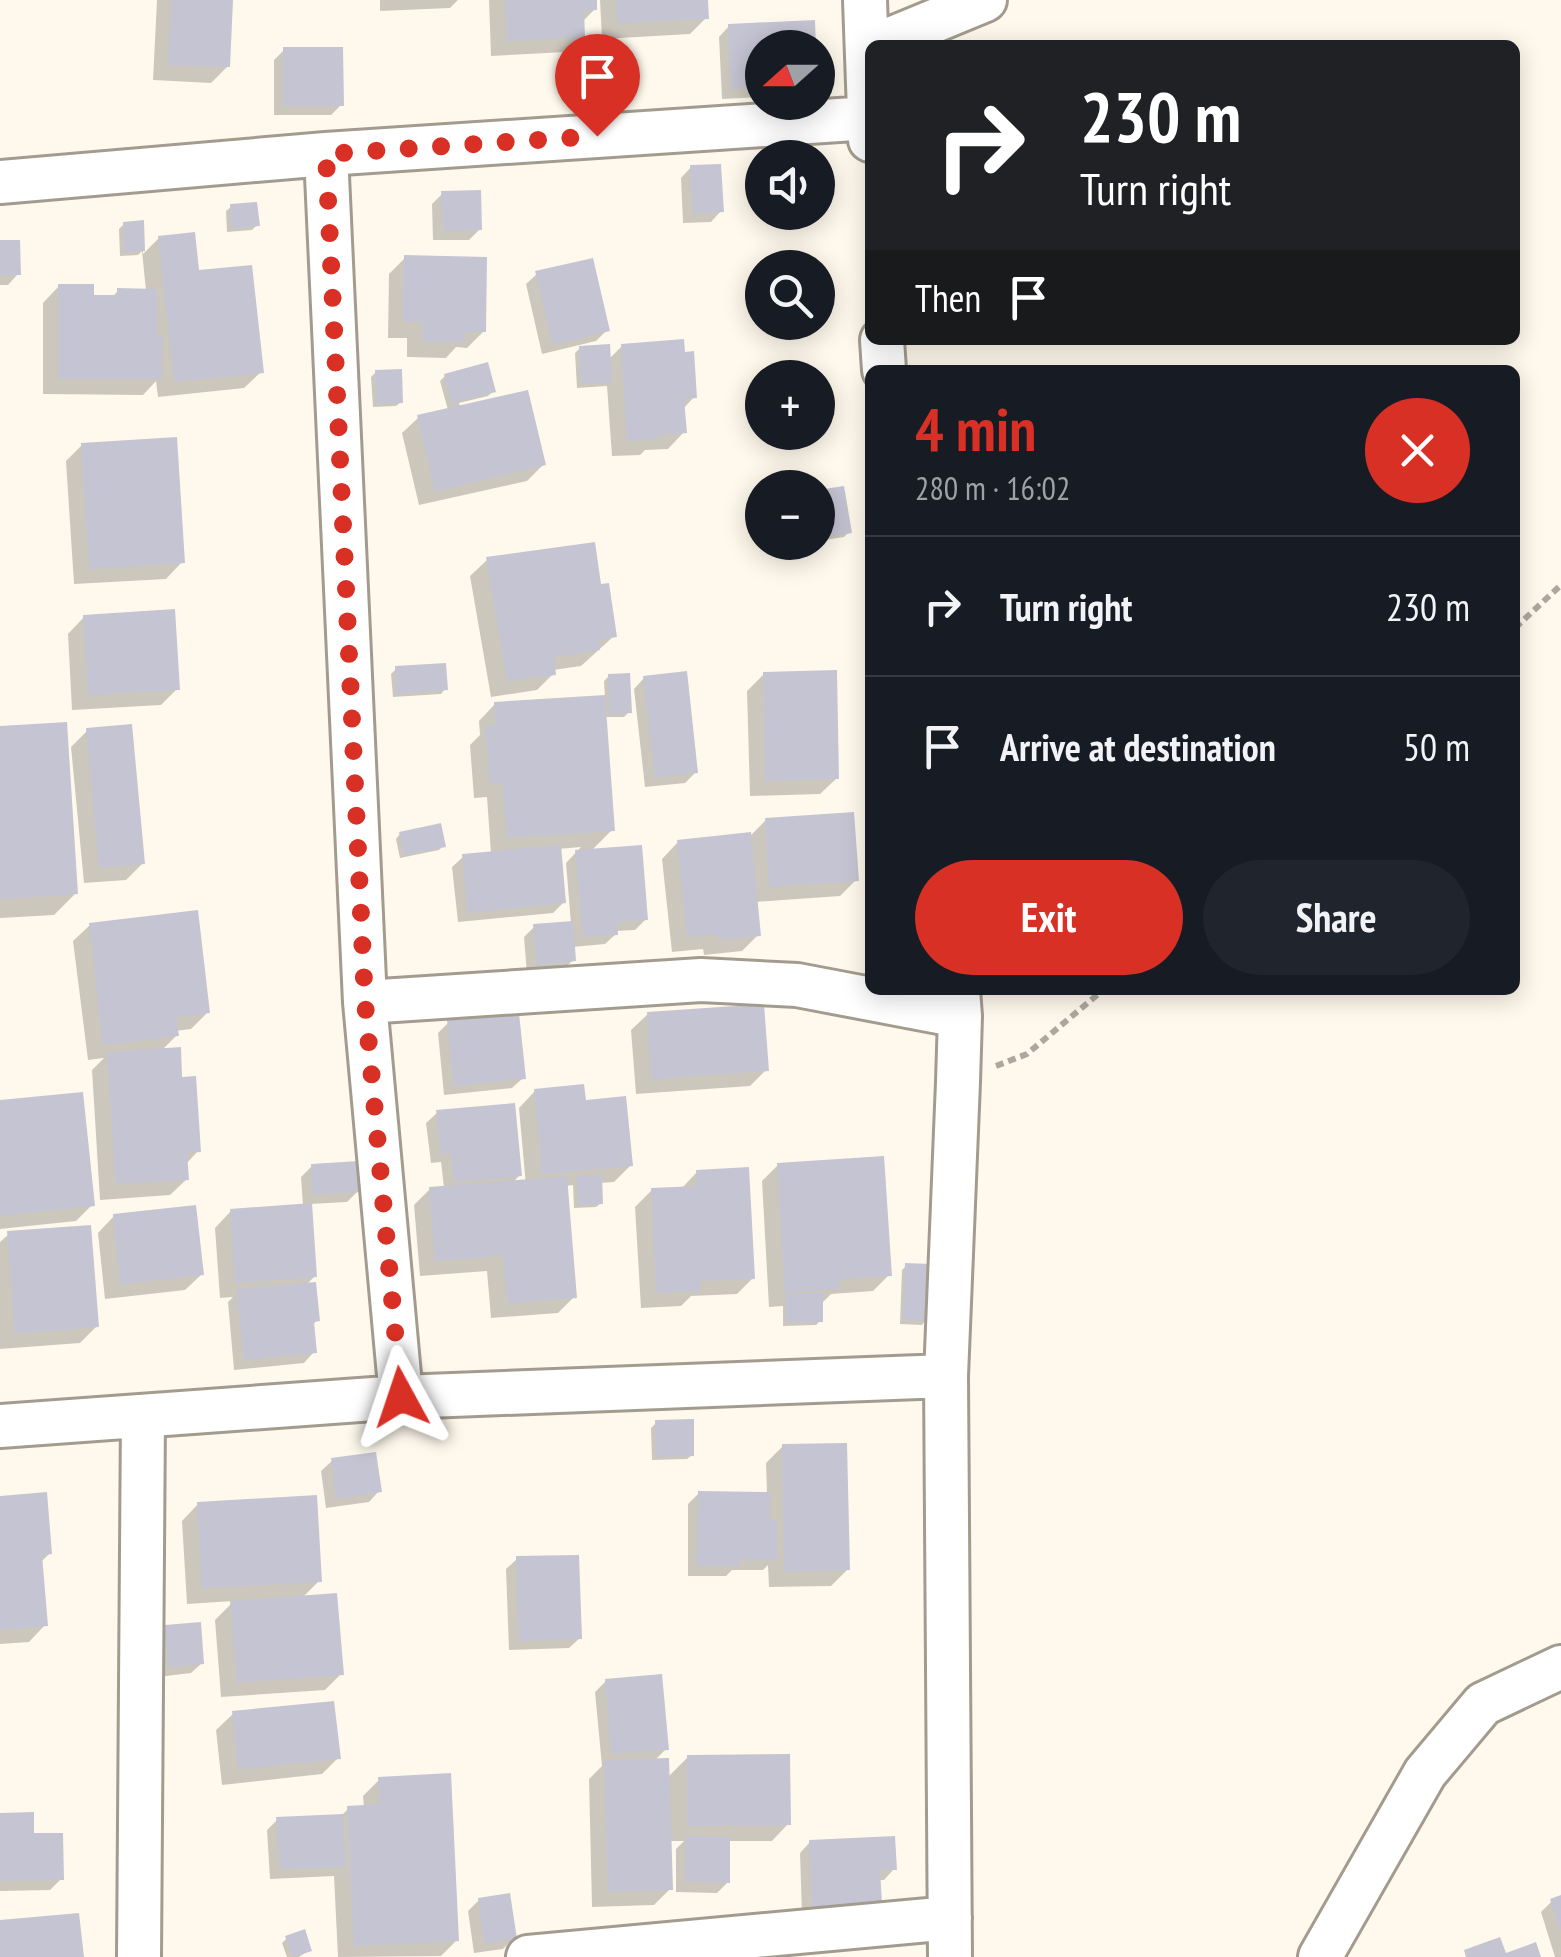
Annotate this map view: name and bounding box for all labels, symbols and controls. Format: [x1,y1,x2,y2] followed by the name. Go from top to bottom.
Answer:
[745,30,835,120] north arrow
[745,30,835,560] map controls
[555,34,640,137] pin
[570,49,625,104] icon: arrive
[1080,71,1241,161] text: 230 m
[915,80,1045,210] icon: right
[745,140,835,230] button: sound
[1080,159,1231,217] text: Turn right
[745,250,835,340] button: search
[1001,270,1056,325] icon: arrive
[915,273,981,322] text: Then
[745,360,835,450] button: +
[915,390,1036,468] text: 4 min
[1365,398,1470,503] button: close
[915,467,1070,509] text: 280 m · 16:02
[745,470,835,560] button: −
[915,579,970,634] icon: right
[1000,582,1132,631] text: Turn right
[1386,582,1470,631] text: 230 m
[915,719,970,774] icon: arrive
[1000,722,1276,771] text: Arrive at destination
[1403,722,1470,771] text: 50 m
[915,860,1183,975] button: Exit
[1203,860,1470,975] button: Share
[349,1345,453,1449] position arrow

